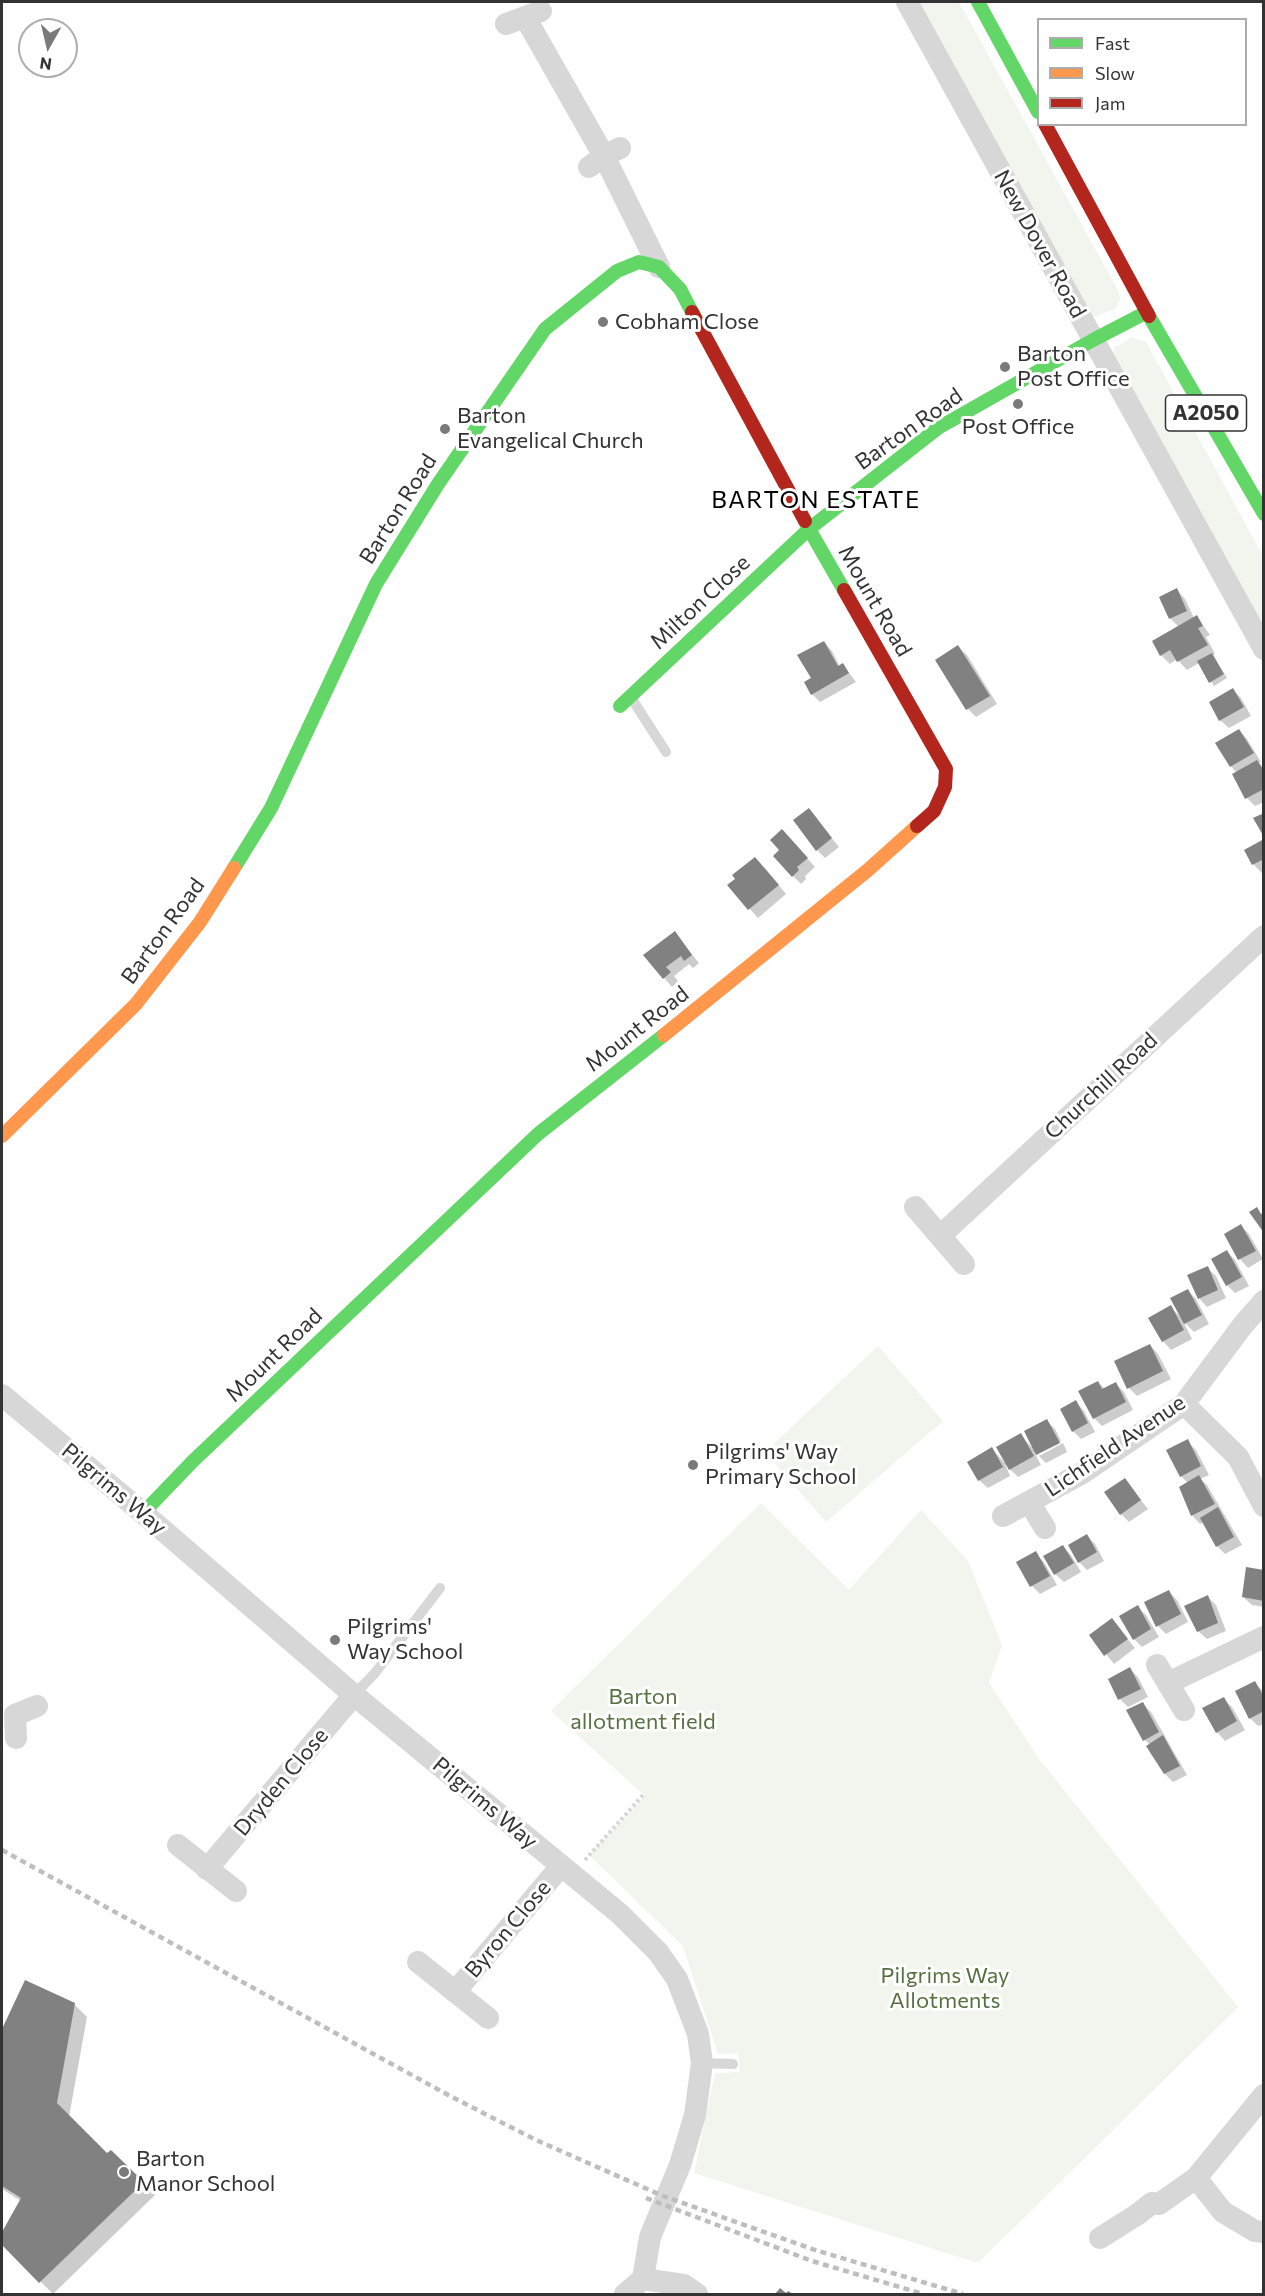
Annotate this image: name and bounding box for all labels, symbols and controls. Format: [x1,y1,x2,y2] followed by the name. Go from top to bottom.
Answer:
[18,18,78,78] north arrow
[1037,18,1247,126] legend
[1095,32,1130,54] text: Fast
[38,54,53,75] text: N
[1095,62,1135,84] text: Slow
[1095,92,1125,114] text: Jam
[988,165,1092,323] street label: New Dover Road
[615,309,759,335] place label: Cobham Close
[596,315,610,329] marker: Cobham Close
[1017,341,1130,392] place label: Barton Post Office
[998,360,1012,374] marker: Barton Post Office
[850,382,968,476] street label: Barton Road
[1166,395,1246,431] road number: A2050
[1011,397,1025,411] marker: Post Office
[457,403,643,454] place label: Barton Evangelical Church
[962,414,1074,440] place label: Post Office
[438,422,452,436] marker: Barton Evangelical Church
[354,449,442,569] street label: Barton Road
[711,486,921,514] district label: BARTON ESTATE
[833,541,917,661] street label: Mount Road
[645,549,755,655] street label: Milton Close
[116,873,210,989] street label: Barton Road
[580,981,694,1077] street label: Mount Road
[1039,1027,1163,1145] street label: Churchill Road
[220,1303,328,1407] street label: Mount Road
[1040,1389,1190,1503] street label: Lichfield Avenue
[56,1438,172,1540] street label: Pilgrims Way
[705,1439,857,1490] place label: Pilgrims' Way Primary School
[686,1458,700,1472] marker: Pilgrims' Way Primary School
[347,1614,463,1666] place label: Pilgrims' Way School
[328,1633,342,1647] marker: Pilgrims' Way School
[570,1684,716,1736] park label: Barton allotment field
[228,1723,334,1841] street label: Dryden Close
[427,1752,543,1854] street label: Pilgrims Way
[460,1875,556,1983] street label: Byron Close
[881,1963,1009,2014] park label: Pilgrims Way Allotments
[136,2146,275,2198] place label: Barton Manor School
[117,2165,131,2179] marker: Barton Manor School

